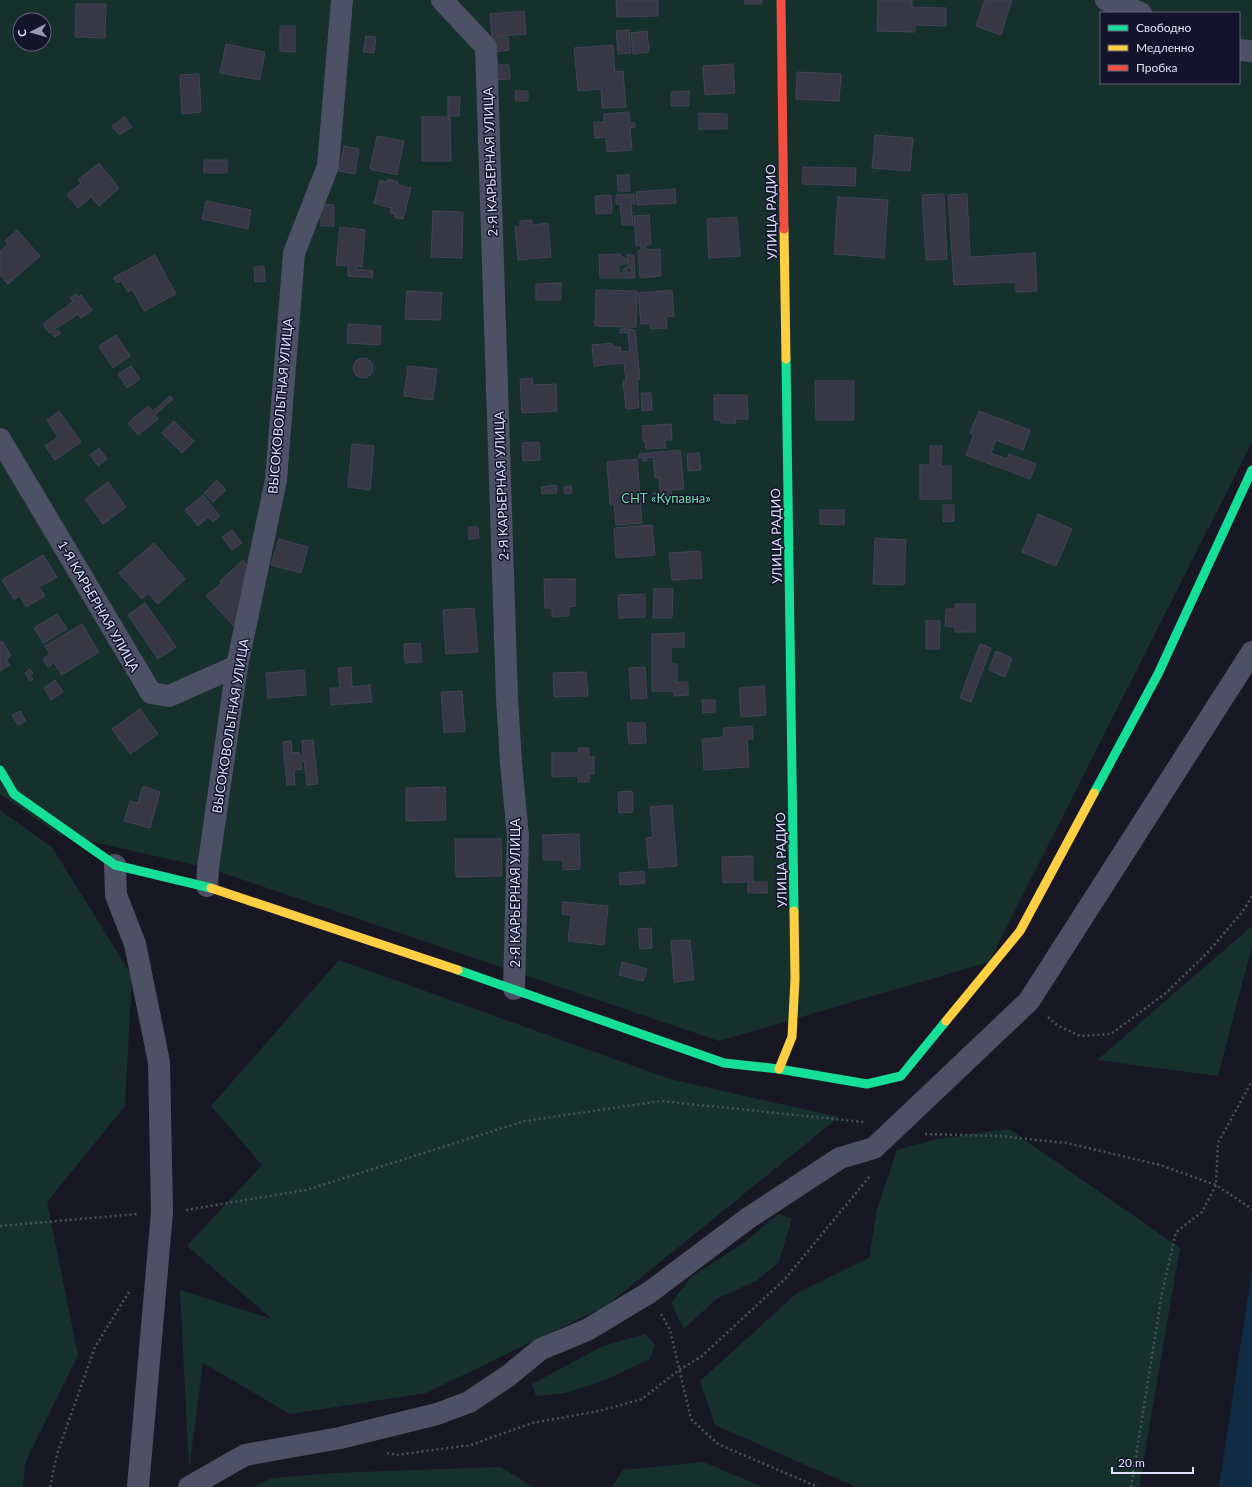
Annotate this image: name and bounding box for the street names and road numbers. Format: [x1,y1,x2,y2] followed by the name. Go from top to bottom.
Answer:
[479,87,501,237] street label: 2-Я КАРЬЕРНАЯ УЛИЦА
[762,164,780,260] street label: УЛИЦА РАДИО
[264,317,296,495] street label: ВЫСОКОВОЛЬТНАЯ УЛИЦА
[490,411,512,561] street label: 2-Я КАРЬЕРНАЯ УЛИЦА
[767,488,785,584] street label: УЛИЦА РАДИО
[55,537,143,675] street label: 1-Я КАРЬЕРНАЯ УЛИЦА
[208,637,252,814] street label: ВЫСОКОВОЛЬТНАЯ УЛИЦА
[772,812,790,908] street label: УЛИЦА РАДИО
[507,818,523,968] street label: 2-Я КАРЬЕРНАЯ УЛИЦА

